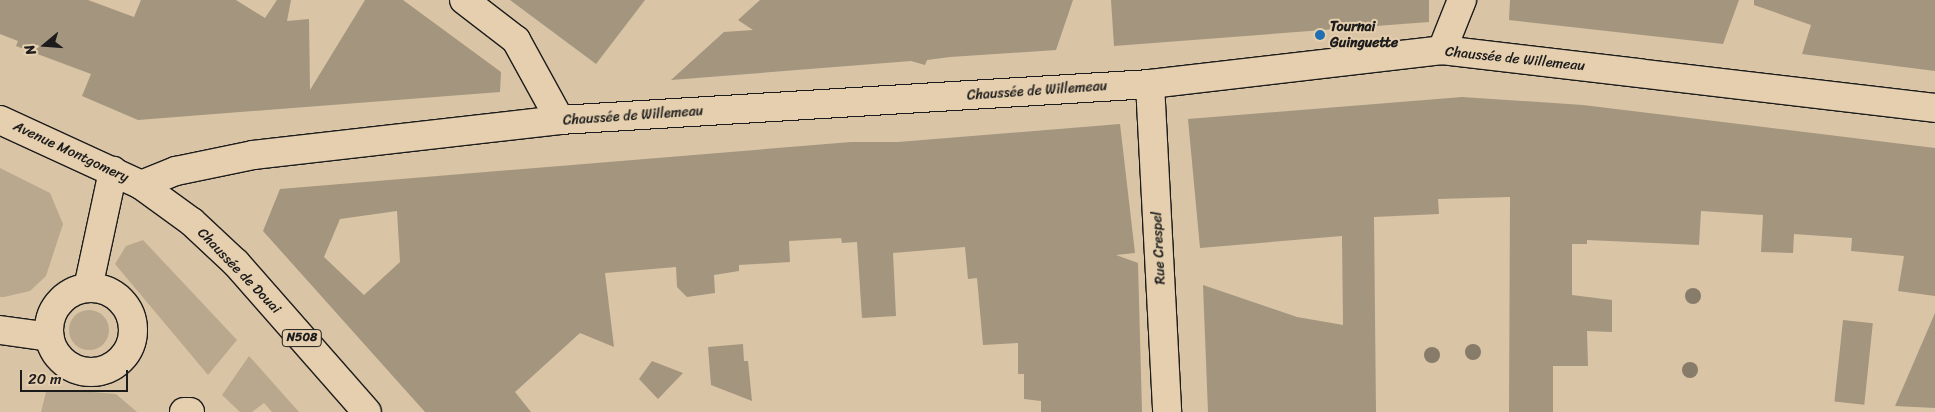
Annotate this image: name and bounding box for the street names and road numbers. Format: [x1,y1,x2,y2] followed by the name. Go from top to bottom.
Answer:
[1444,43,1586,75] street label: Chaussée de Willemeau
[966,78,1108,104] street label: Chaussée de Willemeau
[562,103,704,129] street label: Chaussée de Willemeau
[11,118,131,186] street label: Avenue Montgomery
[1149,211,1169,285] street label: Rue Crespel
[194,225,284,317] street label: Chaussée de Douai
[281,328,323,348] road number: N508

